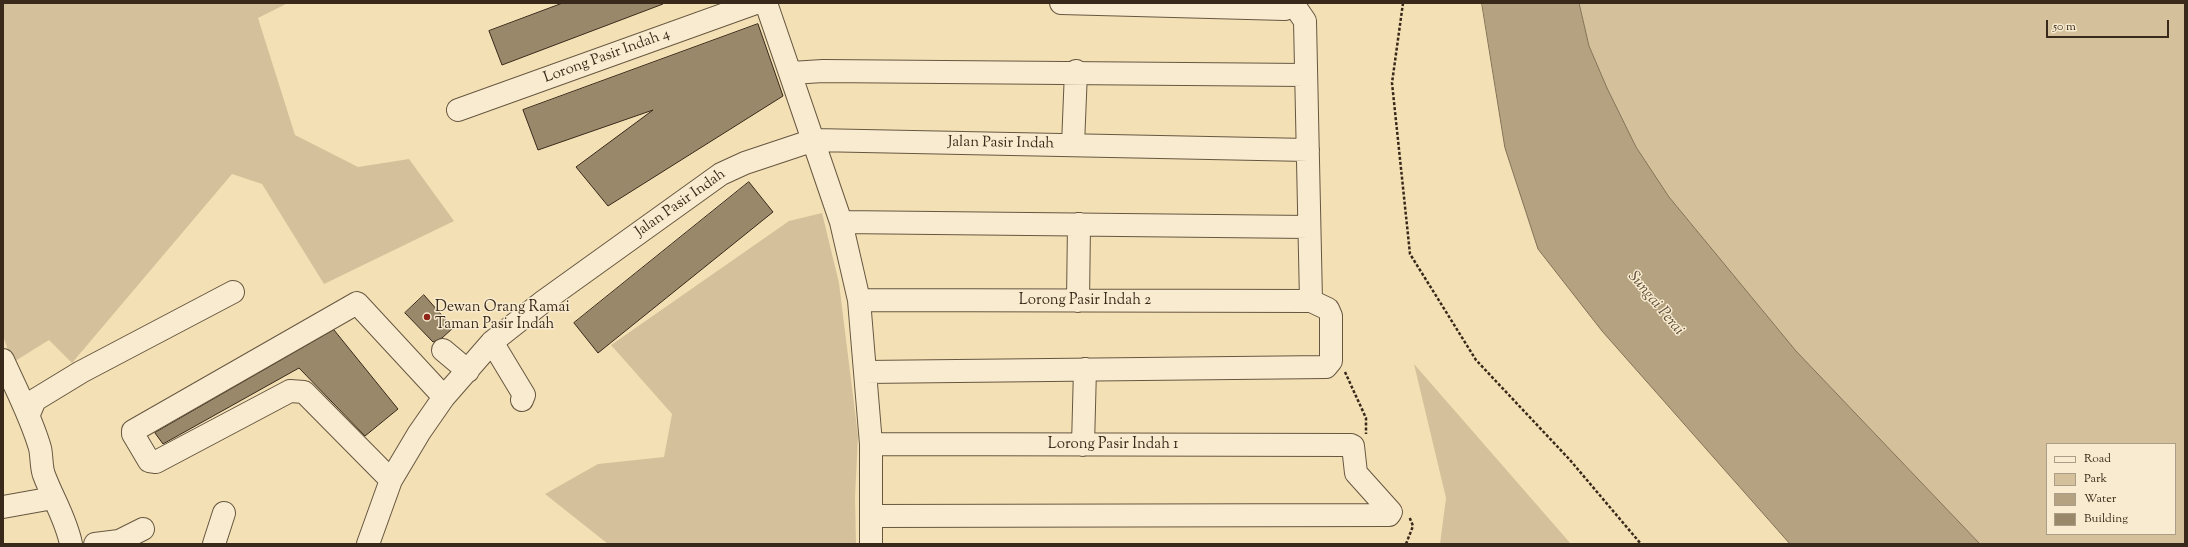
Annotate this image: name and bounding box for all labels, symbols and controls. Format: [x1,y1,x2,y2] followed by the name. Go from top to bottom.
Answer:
[2048,12,2171,38] scale bar
[2053,18,2076,36] text: 50 m
[541,26,673,88] street label: Lorong Pasir Indah 4
[948,134,1054,154] street label: Jalan Pasir Indah
[632,166,730,242] street label: Jalan Pasir Indah
[1623,268,1687,340] water label: Sungai Perai
[1019,292,1151,310] street label: Lorong Pasir Indah 2
[435,299,570,334] place label: Dewan Orang Ramai Taman Pasir Indah
[422,312,432,322] marker: Dewan Orang Ramai Taman Pasir Indah
[1048,436,1178,454] street label: Lorong Pasir Indah 1
[2046,443,2176,535] legend
[2084,450,2111,468] text: Road
[2084,470,2107,488] text: Park
[2084,490,2116,508] text: Water
[2084,510,2128,528] text: Building

